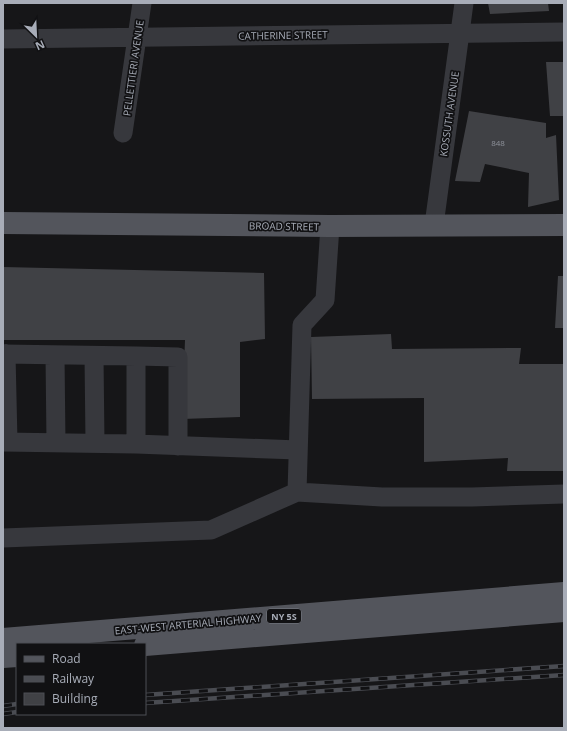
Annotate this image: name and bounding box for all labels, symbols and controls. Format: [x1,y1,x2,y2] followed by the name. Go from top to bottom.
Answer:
[16,16,56,56] north arrow
[119,19,147,117] street label: PELLETTIERI AVENUE
[238,27,328,43] street label: CATHERINE STREET
[33,37,47,54] text: N
[436,71,462,157] street label: KOSSUTH AVENUE
[491,137,505,148] house number: 848
[249,218,320,234] street label: BROAD STREET
[267,609,301,623] road number: NY 5S
[114,611,262,637] street label: EAST-WEST ARTERIAL HIGHWAY
[16,643,146,715] legend
[52,650,81,667] text: Road
[52,670,95,687] text: Railway
[52,690,98,707] text: Building

